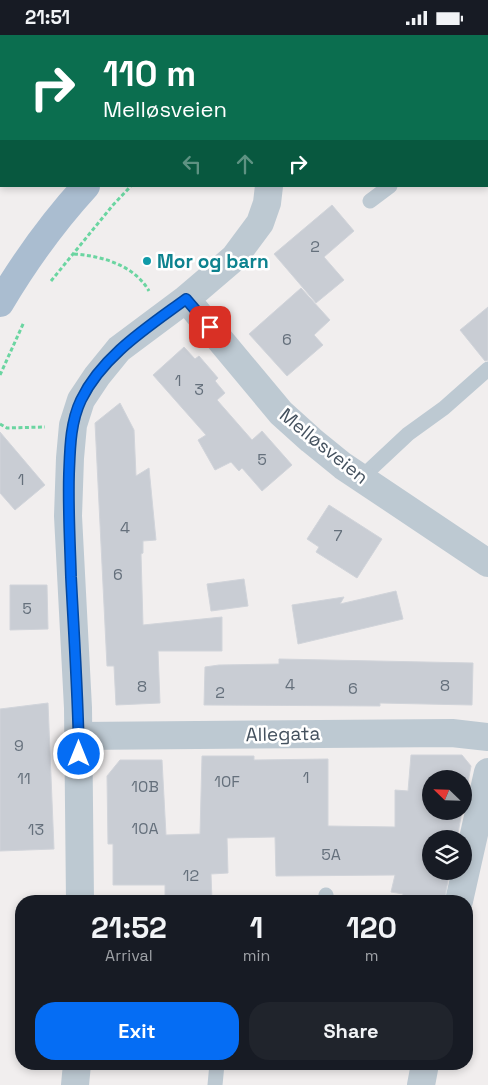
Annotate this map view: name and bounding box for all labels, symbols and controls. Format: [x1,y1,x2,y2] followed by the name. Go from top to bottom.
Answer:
[25,5,70,30] text: 21:51
[103,52,196,96] text: 110 m
[20,55,85,120] icon: right
[103,95,227,123] text: Melløsveien
[178,150,206,178] icon: left
[231,150,259,178] icon: ahead
[284,150,312,178] icon: right
[310,236,320,257] house number: 2
[157,249,269,274] place label: Mor og barn
[141,255,153,267] marker: Mor og barn
[189,306,231,348] pin
[196,313,224,341] icon: arrive
[282,329,292,350] house number: 6
[175,370,181,391] house number: 1
[194,379,204,400] house number: 3
[275,403,373,489] street label: Melløsveien
[257,449,267,470] house number: 5
[18,469,24,490] house number: 1
[120,517,130,538] house number: 4
[333,525,343,546] house number: 7
[113,564,123,585] house number: 6
[22,598,32,619] house number: 5
[285,674,295,695] house number: 4
[440,675,450,696] house number: 8
[137,676,147,697] house number: 8
[348,678,358,699] house number: 6
[215,682,225,703] house number: 2
[245,721,321,747] street label: Allegata
[52,727,104,779] position arrow
[14,735,24,756] house number: 9
[303,767,309,788] house number: 1
[17,768,31,789] house number: 11
[422,770,472,820] north arrow
[422,770,472,880] map controls
[214,771,240,792] house number: 10F
[131,776,159,797] house number: 10B
[131,818,159,839] house number: 10A
[28,819,44,840] house number: 13
[422,830,472,880] button: layers
[321,844,341,865] house number: 5A
[183,865,199,886] house number: 12
[91,908,167,947] text: 21:52
[250,908,263,947] text: 1
[346,908,397,947] text: 120
[105,945,153,966] text: Arrival
[243,945,270,966] text: min
[365,945,379,966] text: m
[35,1002,239,1060] button: Exit
[249,1002,453,1060] button: Share

